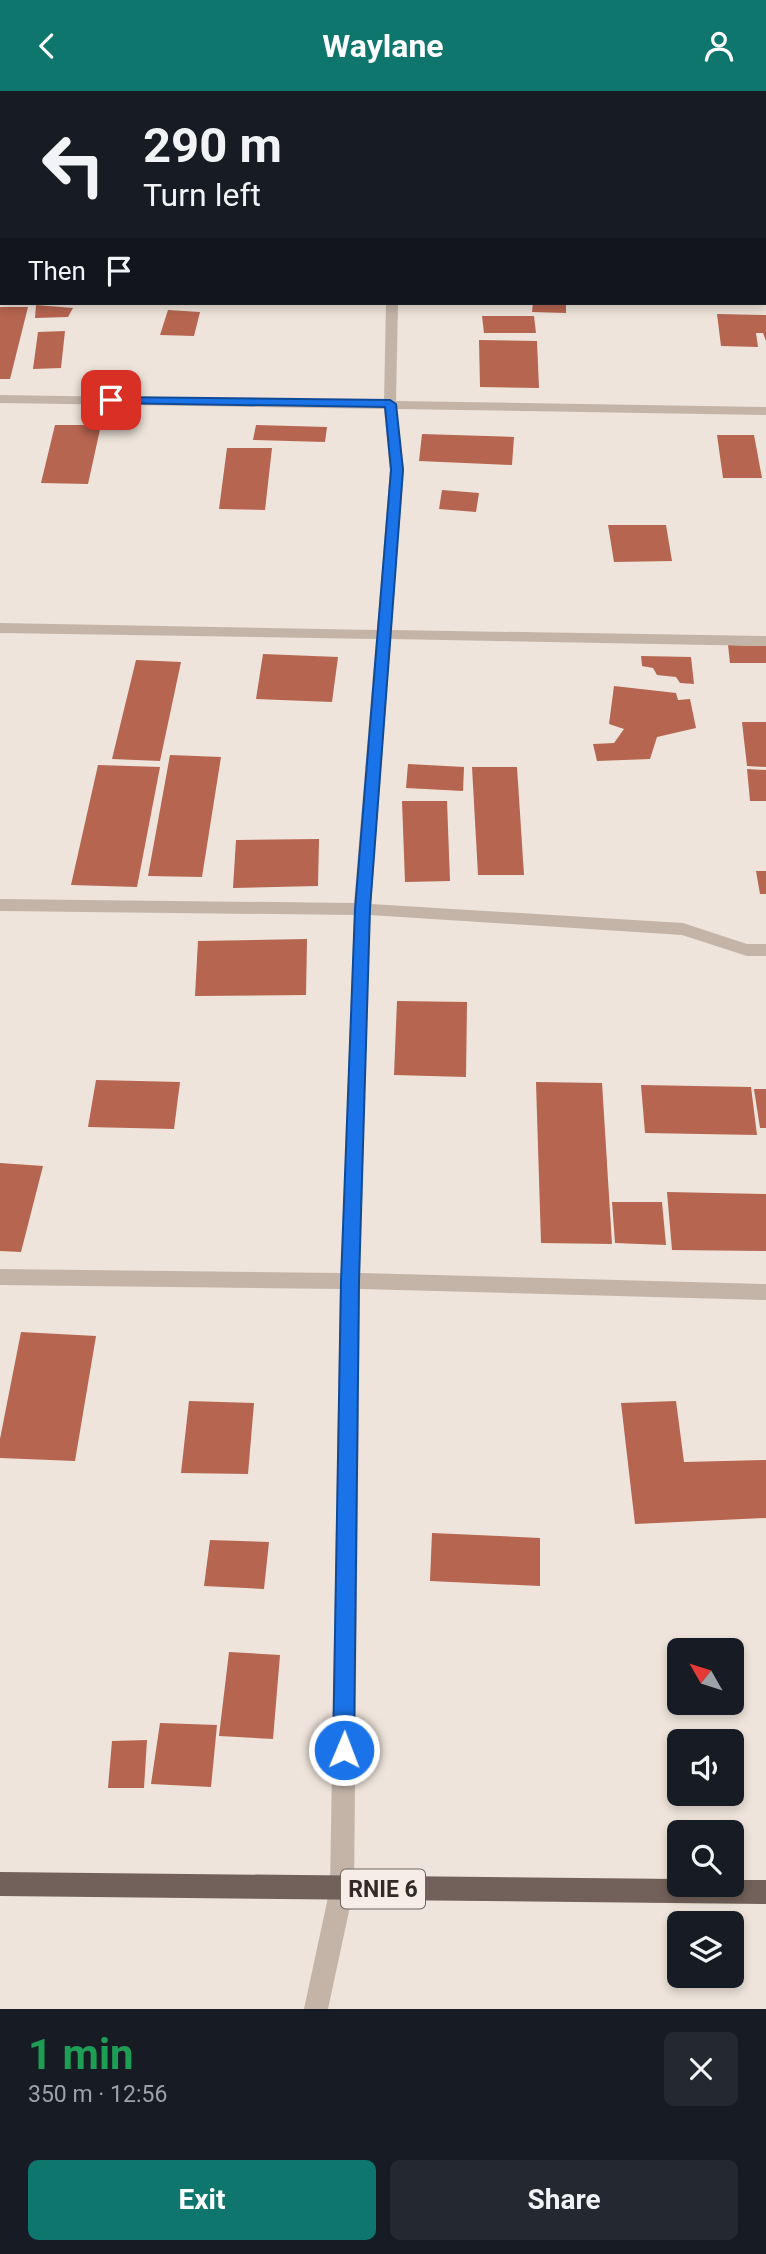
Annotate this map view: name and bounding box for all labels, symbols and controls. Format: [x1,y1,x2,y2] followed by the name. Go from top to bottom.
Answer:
[28,27,66,65] icon: back
[322,27,444,65] text: Waylane
[700,27,738,65] icon: person
[143,117,282,174] text: 290 m
[28,119,119,210] icon: left
[143,176,261,214] text: Turn left
[100,252,138,290] icon: arrive
[28,256,86,286] text: Then
[81,370,141,430] pin
[92,381,130,419] icon: arrive
[667,1638,744,1715] north arrow
[667,1638,744,1988] map controls
[307,1713,381,1787] position arrow
[667,1729,744,1806] button: sound
[667,1820,744,1897] button: search
[341,1869,425,1908] road number: RNIE 6
[667,1911,744,1988] button: layers
[28,2030,134,2079] text: 1 min
[664,2032,738,2106] button: close
[28,2081,167,2108] text: 350 m · 12:56
[28,2160,376,2240] button: Exit
[390,2160,738,2240] button: Share

